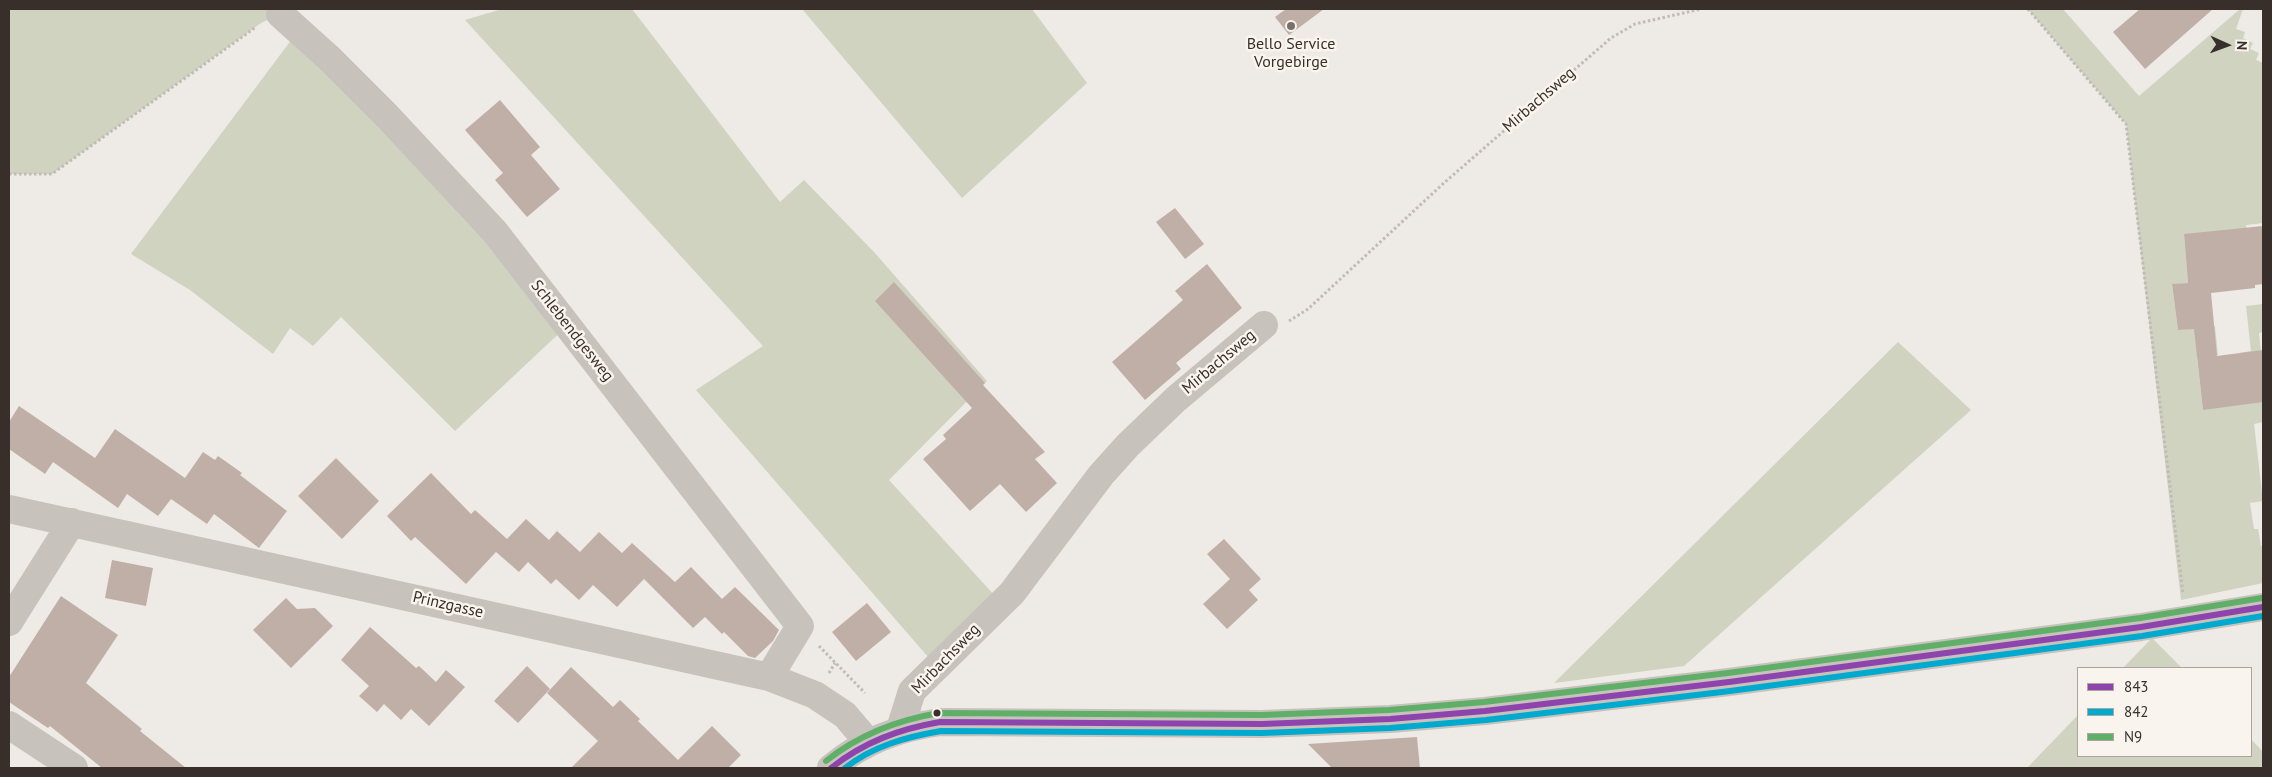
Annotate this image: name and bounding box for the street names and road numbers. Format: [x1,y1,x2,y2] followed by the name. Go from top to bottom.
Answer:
[1499,63,1579,137] street label: Mirbachsweg
[527,277,617,385] street label: Schlebendgesweg
[1178,326,1260,398] street label: Mirbachsweg
[411,588,485,622] street label: Prinzgasse
[908,620,984,698] street label: Mirbachsweg

